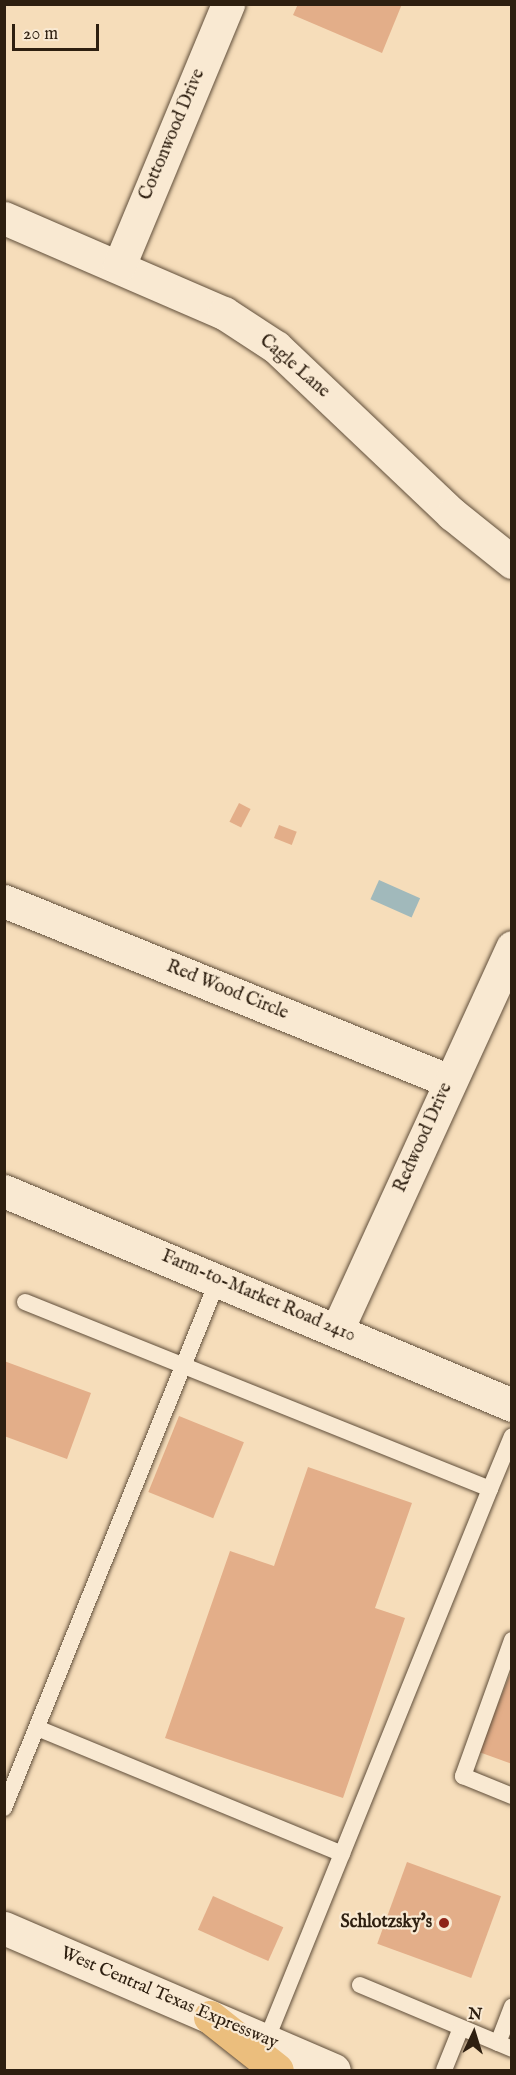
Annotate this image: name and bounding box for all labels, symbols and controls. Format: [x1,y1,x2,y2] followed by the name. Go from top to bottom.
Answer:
[15,12,102,50] scale bar
[23,23,58,46] text: 20 m
[136,66,210,204] street label: Cottonwood Drive
[255,331,333,403] street label: Cagle Lane
[163,957,291,1025] street label: Red Wood Circle
[390,1080,458,1196] street label: Redwood Drive
[158,1246,358,1348] street label: Farm-to-Market Road 2410
[340,1912,432,1934] place label: Schlotzsky's
[437,1916,451,1930] marker: Schlotzsky's
[57,1943,281,2055] street label: West Central Texas Expressway
[444,2003,504,2063] north arrow
[468,2005,483,2026] text: N

